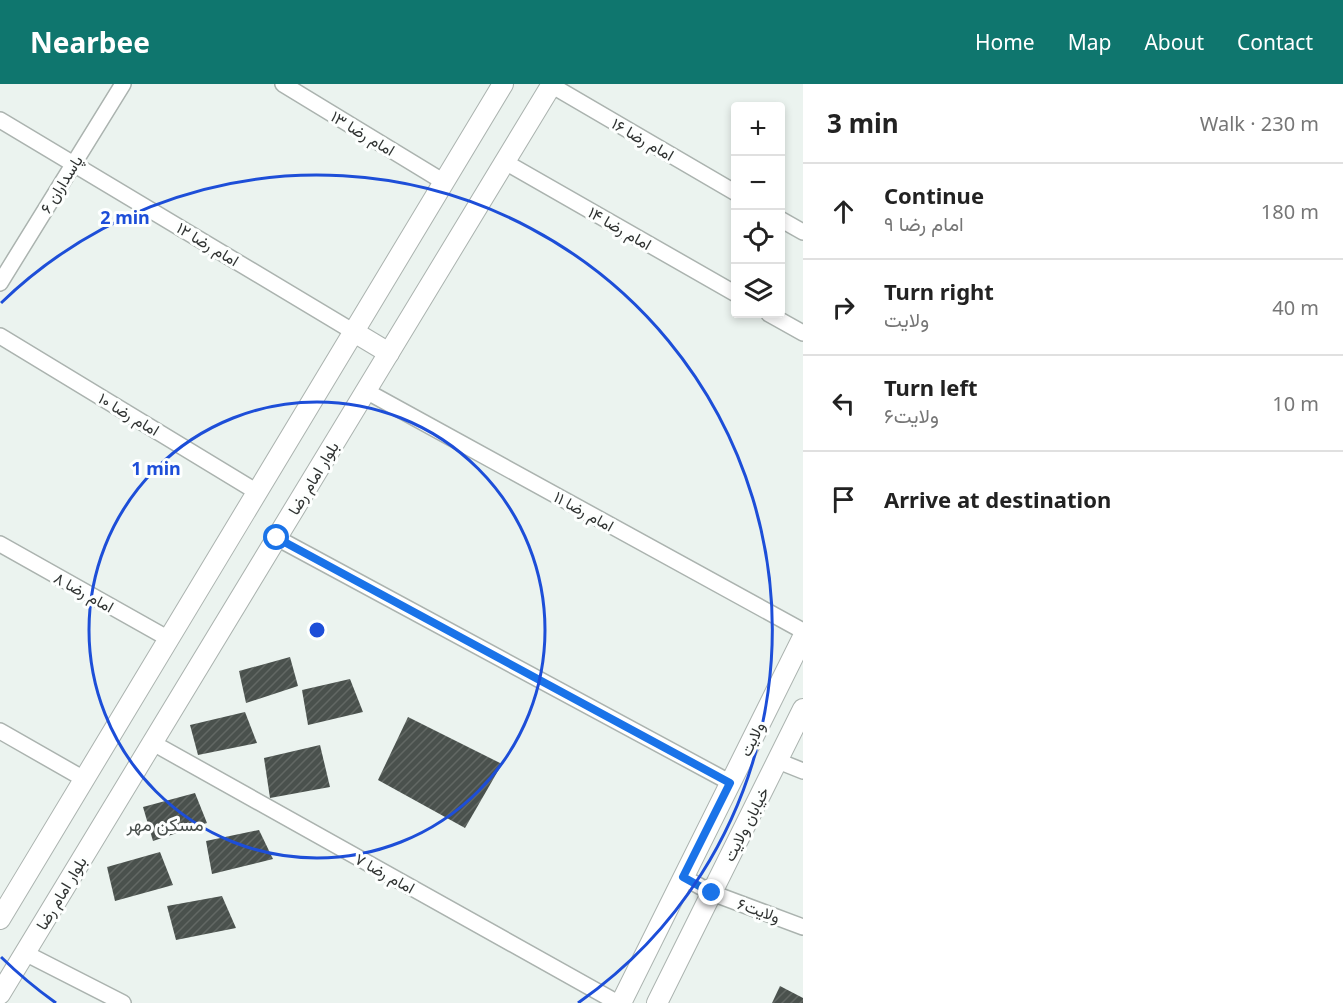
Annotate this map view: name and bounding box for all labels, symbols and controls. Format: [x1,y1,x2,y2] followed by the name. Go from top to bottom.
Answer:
[30,23,150,61] text: Nearbee
[975,28,1035,56] text: Home
[1068,28,1111,56] text: Map
[1144,28,1204,56] text: About
[1237,28,1313,56] text: Contact
[731,102,785,318] map controls
[731,102,785,156] button: +
[327,105,399,161] street label: امام رضا ۱۳
[827,105,899,141] text: 3 min
[1200,110,1319,137] text: Walk · 230 m
[608,112,678,166] street label: امام رضا ۱۶
[34,151,88,218] street label: پاسداران ۶
[731,156,785,210] button: −
[884,180,984,210] text: Continue
[827,195,860,228] icon: ahead
[1261,198,1319,225] text: 180 m
[584,201,656,255] street label: امام رضا ۱۴
[100,205,150,229] text: 2 min
[731,210,785,264] button: locate
[884,210,964,237] text: امام رضا ۹
[173,217,243,271] street label: امام رضا ۱۲
[731,264,785,318] button: layers
[884,276,994,306] text: Turn right
[827,291,860,324] icon: right
[1272,294,1319,321] text: 40 m
[884,306,929,333] text: ولایت
[884,372,978,402] text: Turn left
[94,387,164,441] street label: امام رضا ۱۰
[827,387,860,420] icon: left
[1272,390,1319,417] text: 10 m
[884,402,939,429] text: ولایت۶
[282,437,344,519] street label: بلوار امام رضا
[131,456,181,480] text: 1 min
[827,483,860,516] icon: arrive
[884,484,1111,514] text: Arrive at destination
[550,486,618,536] street label: امام رضا ۱۱
[263,524,289,550] route start
[50,567,118,617] street label: امام رضا ۸
[307,620,327,640] centre of rings
[734,718,770,760] street label: ولایت
[718,783,774,865] street label: خیابان ولایت
[125,812,204,836] district label: مسکن مهر
[351,848,419,898] street label: امام رضا ۷
[30,852,92,934] street label: بلوار امام رضا
[698,879,724,905] route end
[735,892,783,928] street label: ولایت۶

